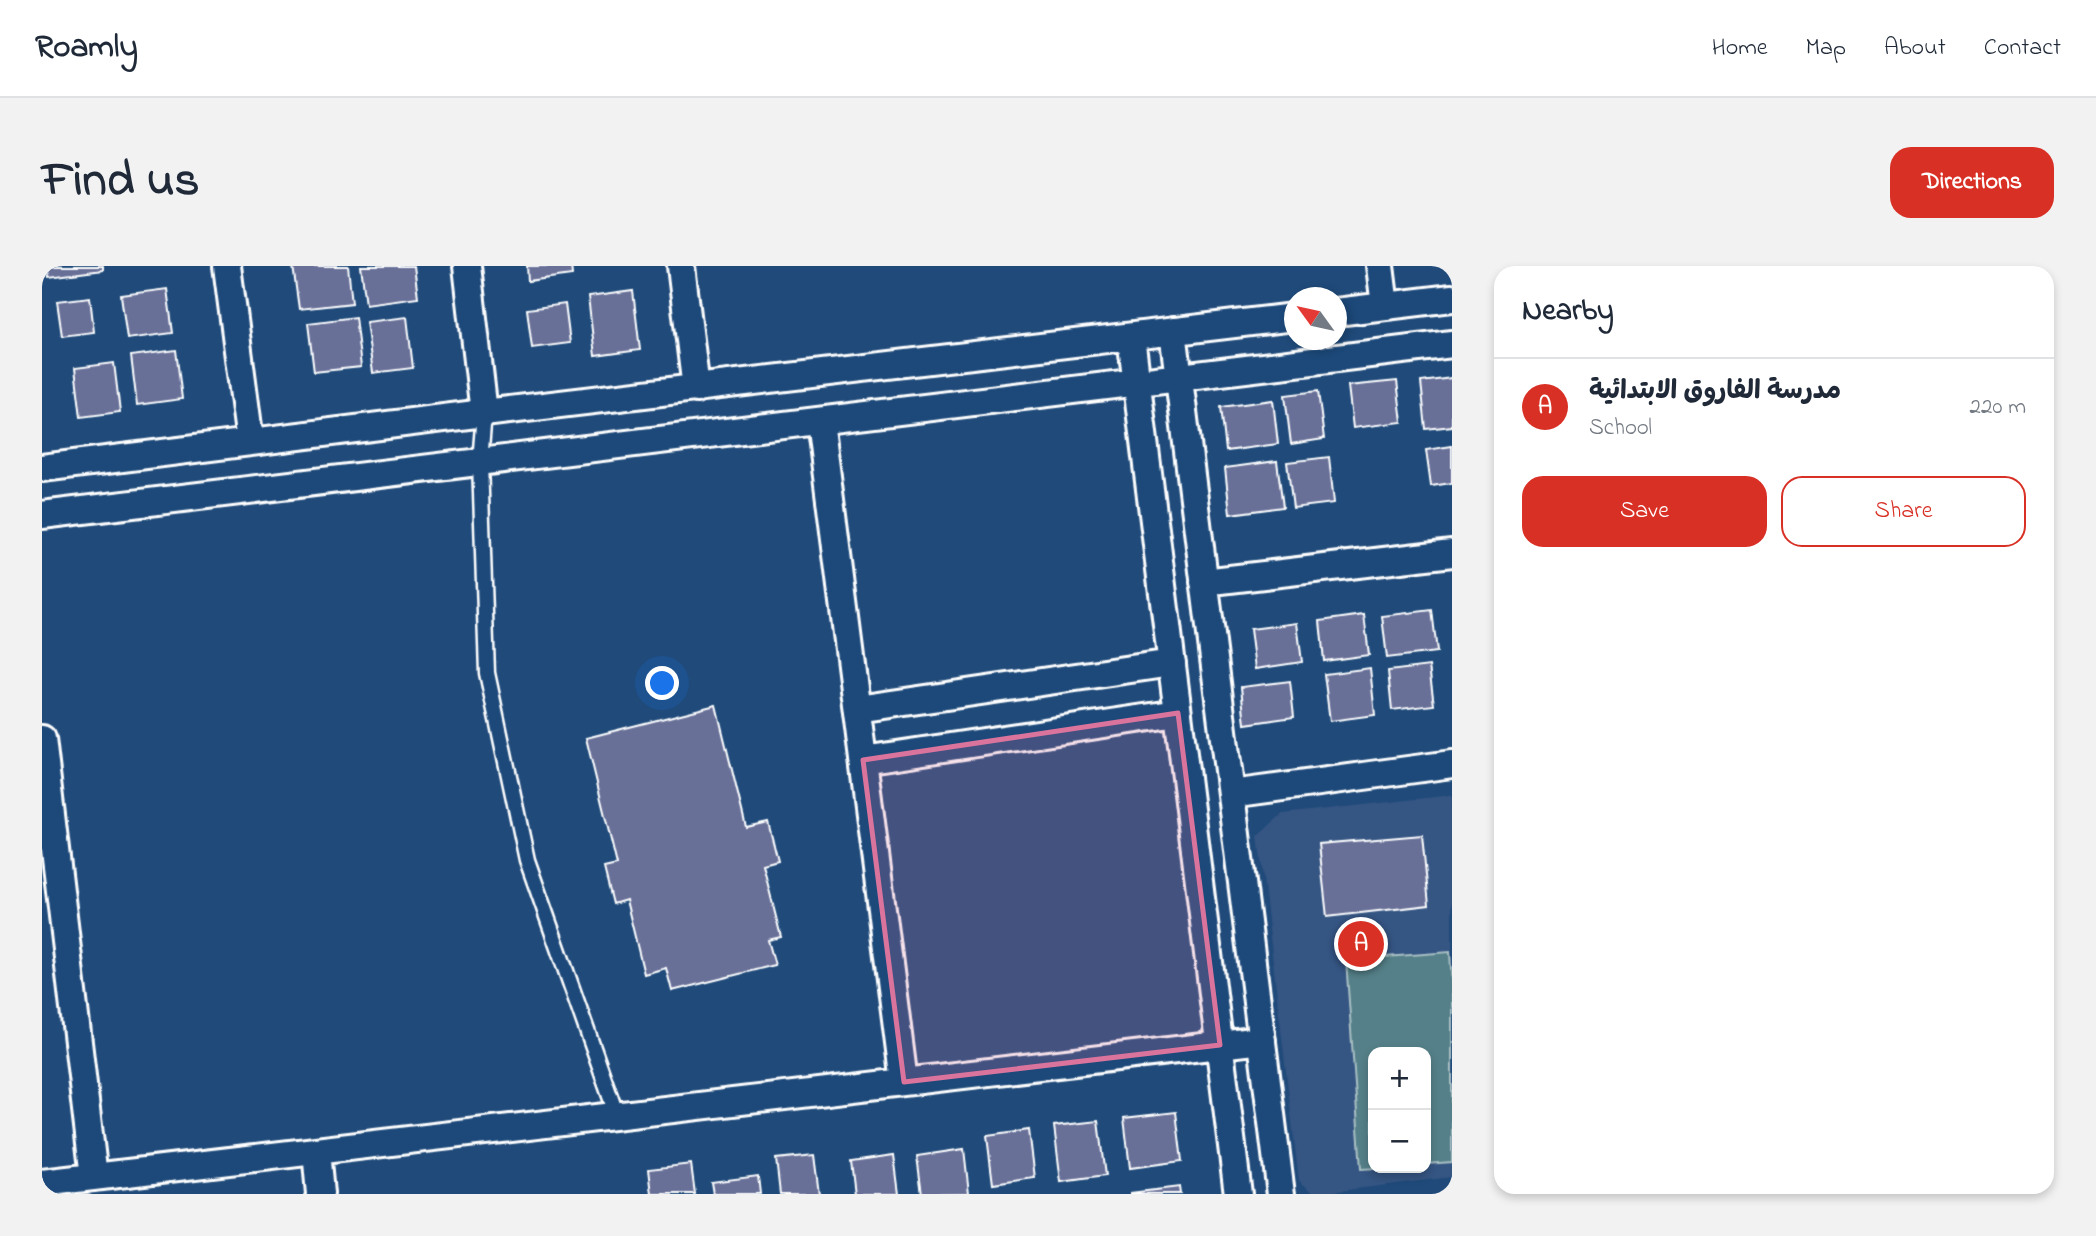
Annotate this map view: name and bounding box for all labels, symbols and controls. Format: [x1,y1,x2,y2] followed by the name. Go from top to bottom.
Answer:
[35,24,138,72] text: Roamly
[1712,31,1768,66] text: Home
[1806,31,1846,66] text: Map
[1884,31,1946,66] text: About
[1984,31,2061,66] text: Contact
[42,146,199,218] text: Find us
[1890,147,2054,218] button: Directions
[1284,287,1347,350] north arrow
[1522,290,1614,334] text: Nearby
[1589,373,1841,411] text: مدرسة الفاروق الابتدائية
[1538,391,1552,424] text: A
[1970,391,2026,424] text: 220 m
[1589,412,1652,445] text: School
[1522,476,1767,547] button: Save
[1781,476,2026,547] button: Share
[645,666,679,700] your location
[1338,918,1384,970] pin: A
[1368,1047,1431,1173] map controls
[1368,1047,1431,1110] button: +
[1368,1110,1431,1173] button: −

